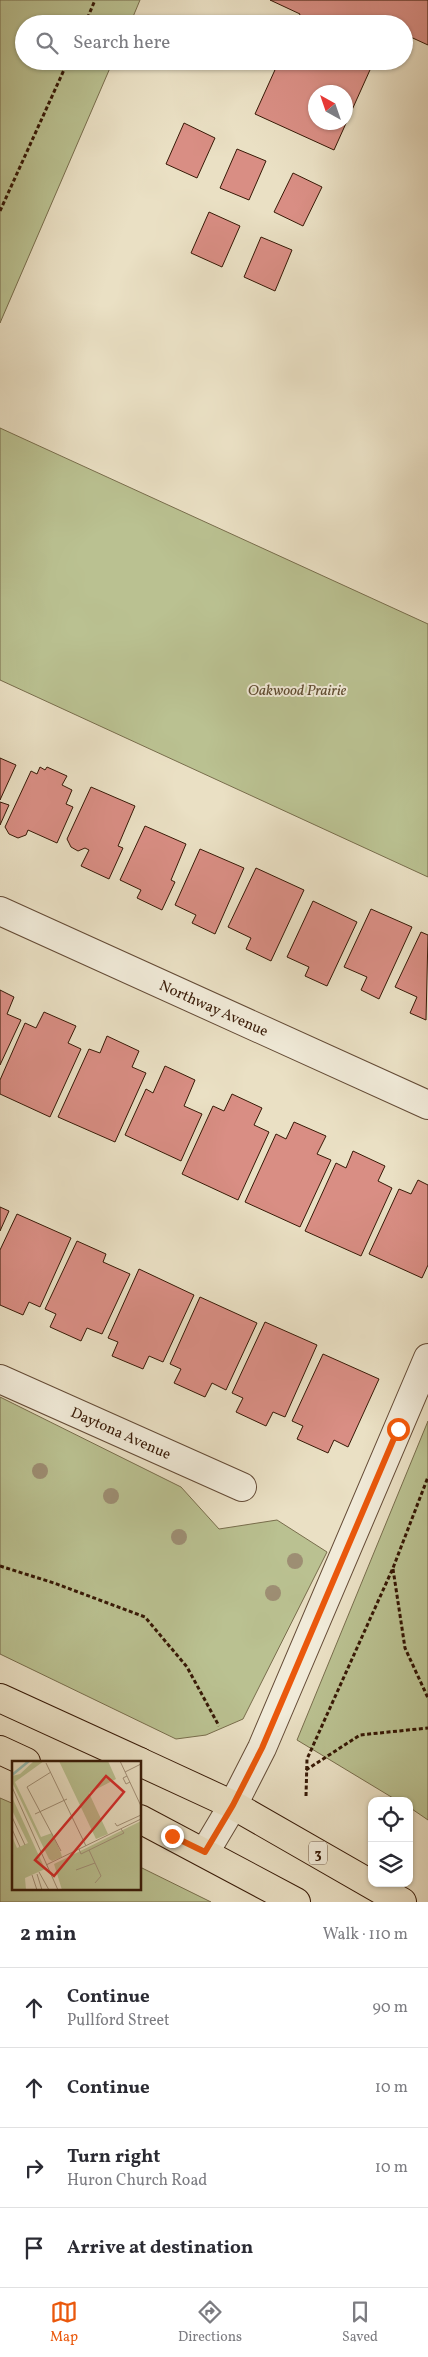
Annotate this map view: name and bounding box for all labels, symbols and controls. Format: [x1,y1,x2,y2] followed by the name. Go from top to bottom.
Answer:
[15,15,413,70] search box
[33,29,61,57] icon: search
[73,30,170,56] text: Search here
[308,85,353,130] north arrow
[248,681,347,702] park label: Oakwood Prairie
[156,976,271,1043] street label: Northway Avenue
[67,1403,174,1466] street label: Daytona Avenue
[387,1418,410,1441] route start
[12,1761,141,1890] inset map
[368,1797,413,1887] map controls
[368,1797,413,1842] button: locate
[161,1825,184,1848] route end
[309,1842,327,1865] road number: 3
[368,1842,413,1887] button: layers
[20,1920,77,1949] text: 2 min
[323,1924,408,1946] text: Walk · 110 m
[67,1984,150,2010] text: Continue
[20,1994,48,2022] icon: ahead
[372,1997,408,2019] text: 90 m
[67,2010,170,2032] text: Pullford Street
[20,2074,48,2102] icon: ahead
[67,2075,150,2101] text: Continue
[375,2077,408,2099] text: 10 m
[67,2144,160,2170] text: Turn right
[20,2154,48,2182] icon: right
[375,2157,408,2179] text: 10 m
[67,2170,207,2192] text: Huron Church Road
[20,2234,48,2262] icon: arrive
[67,2235,253,2261] text: Arrive at destination
[50,2298,78,2347] tab: Map
[178,2298,242,2347] tab: Directions
[342,2298,378,2347] tab: Saved

